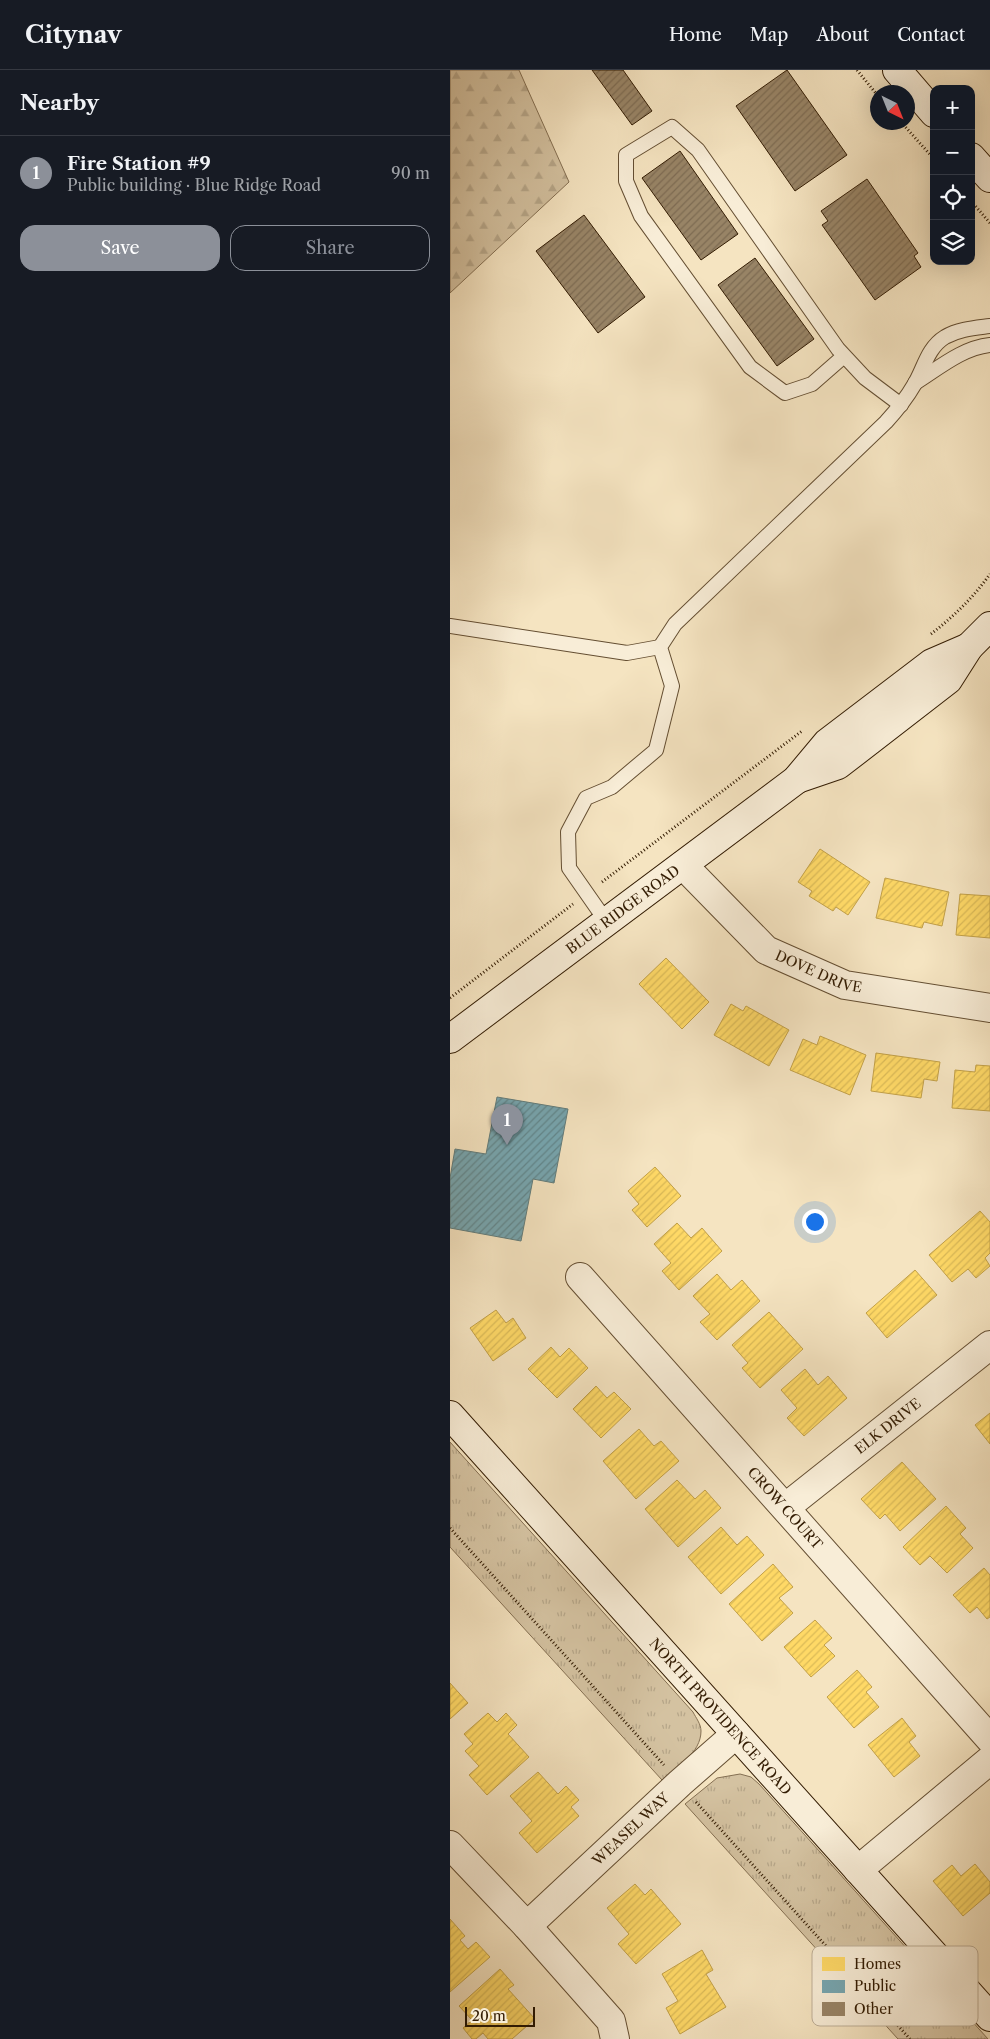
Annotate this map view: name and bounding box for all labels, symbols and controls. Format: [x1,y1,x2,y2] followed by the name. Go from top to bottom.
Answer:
[25,20,122,49] text: Citynav
[669,24,722,46] text: Home
[750,24,788,46] text: Map
[816,24,869,46] text: About
[897,24,965,46] text: Contact
[870,85,915,130] north arrow
[930,85,975,265] map controls
[930,85,975,130] button: +
[20,90,99,115] text: Nearby
[930,130,975,175] button: −
[67,152,211,175] text: Fire Station #9
[32,163,40,183] text: 1
[391,163,430,183] text: 90 m
[67,175,321,195] text: Public building · Blue Ridge Road
[930,175,975,220] button: locate
[930,220,975,265] button: layers
[20,225,220,271] button: Save
[230,225,430,271] button: Share
[562,861,683,958] street label: BLUE RIDGE ROAD
[772,946,863,997] street label: DOVE DRIVE
[491,1104,523,1145] pin: 1
[802,1209,828,1235] your location
[851,1394,925,1458] street label: ELK DRIVE
[744,1463,827,1553] street label: CROW COURT
[645,1634,795,1799] street label: NORTH PROVIDENCE ROAD
[588,1788,674,1870] street label: WEASEL WAY
[812,1946,978,2026] legend
[854,1955,901,1973] text: Homes
[854,1977,896,1995] text: Public
[854,2000,893,2018] text: Other
[465,2004,535,2027] scale bar
[472,2007,506,2025] text: 20 m

